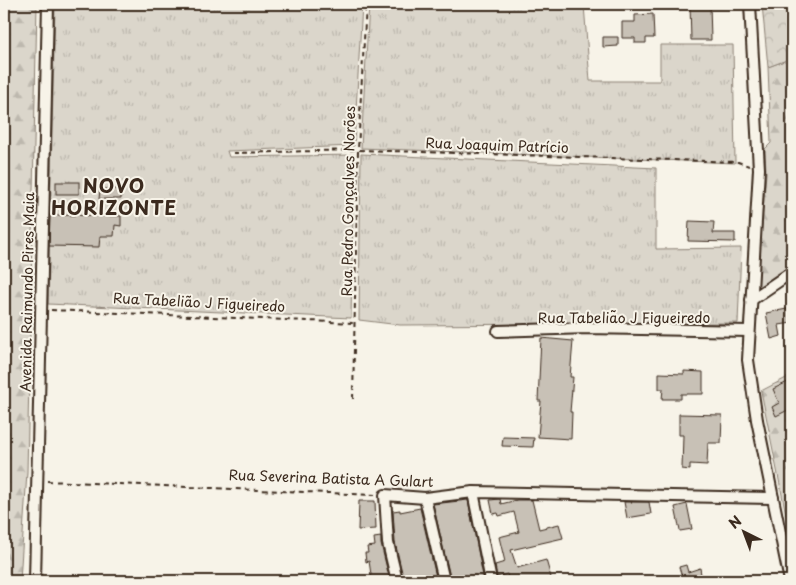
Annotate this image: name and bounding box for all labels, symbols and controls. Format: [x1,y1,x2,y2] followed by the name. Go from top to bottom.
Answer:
[336,105,360,297] street label: Rua Pedro Gonçalves Norões
[425,132,569,158] street label: Rua Joaquim Patrício
[51,171,177,221] district label: NOVO HORIZONTE
[15,192,39,392] street label: Avenida Raimundo Pires Maia
[112,287,286,317] street label: Rua Tabelião J Figueiredo
[538,307,710,328] street label: Rua Tabelião J Figueiredo
[228,464,434,492] street label: Rua Severina Batista A Gulart
[718,508,768,558] north arrow
[724,510,746,533] text: N

